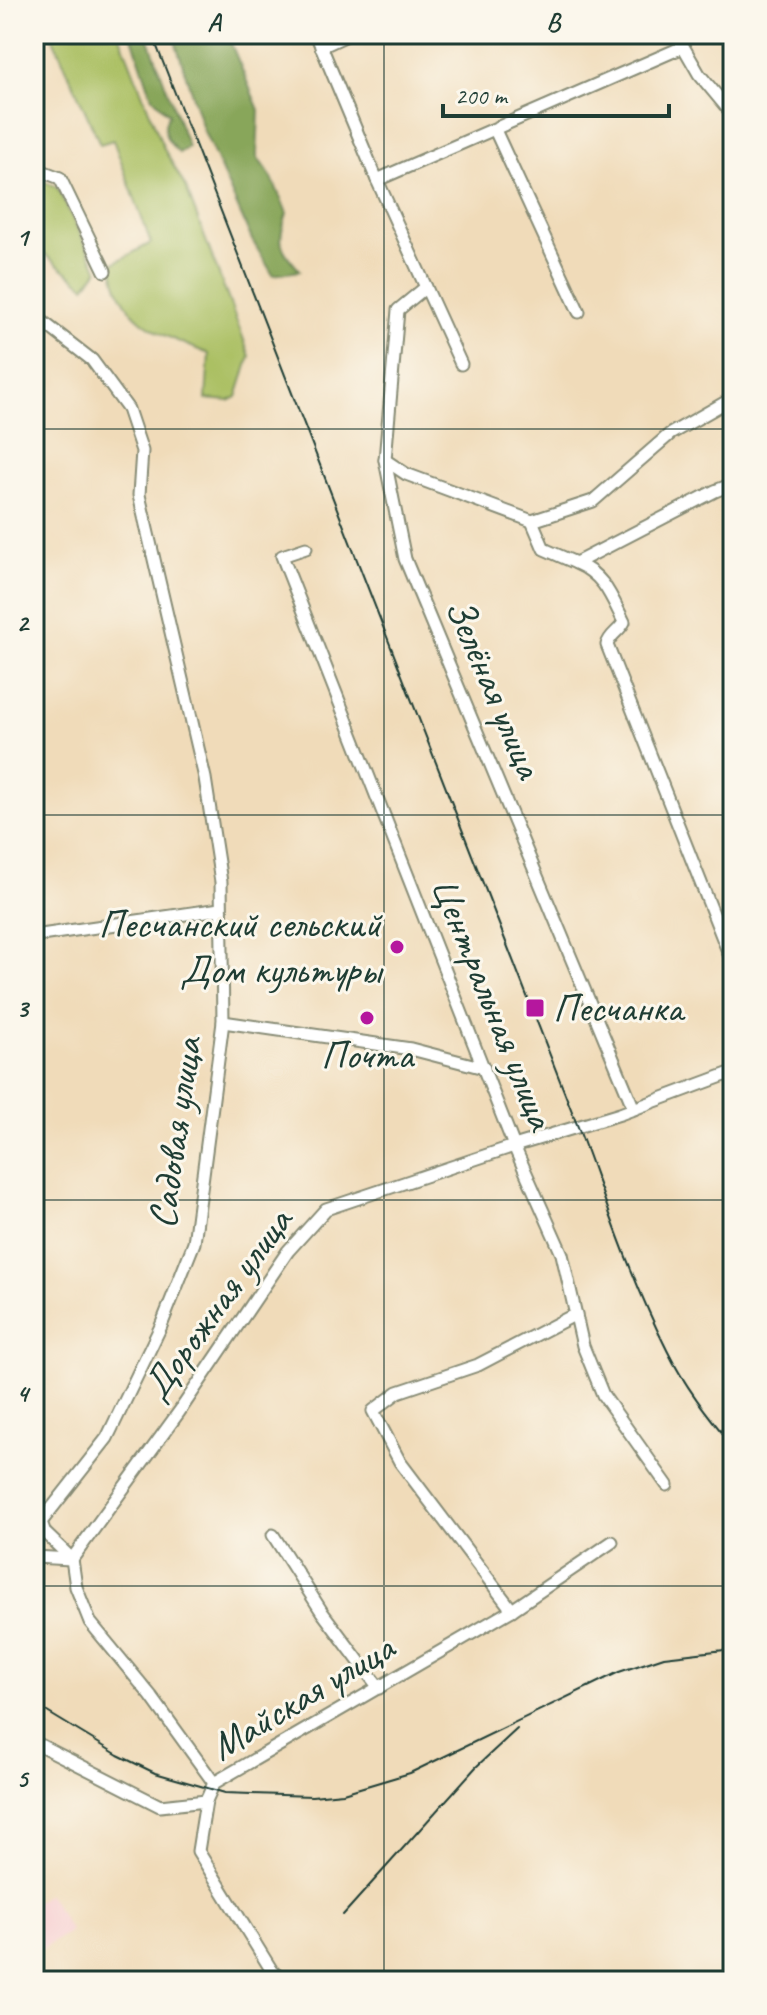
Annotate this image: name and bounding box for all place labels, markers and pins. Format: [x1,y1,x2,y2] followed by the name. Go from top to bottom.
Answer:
[98,899,384,995] place label: Песчанский сельский Дом культуры
[388,938,406,956] marker: Песчанский сельский Дом культуры
[553,983,686,1033] place label: Песчанка
[524,997,546,1019] marker: Песчанка
[358,1009,376,1027] marker: Почта
[321,1030,416,1080] place label: Почта

